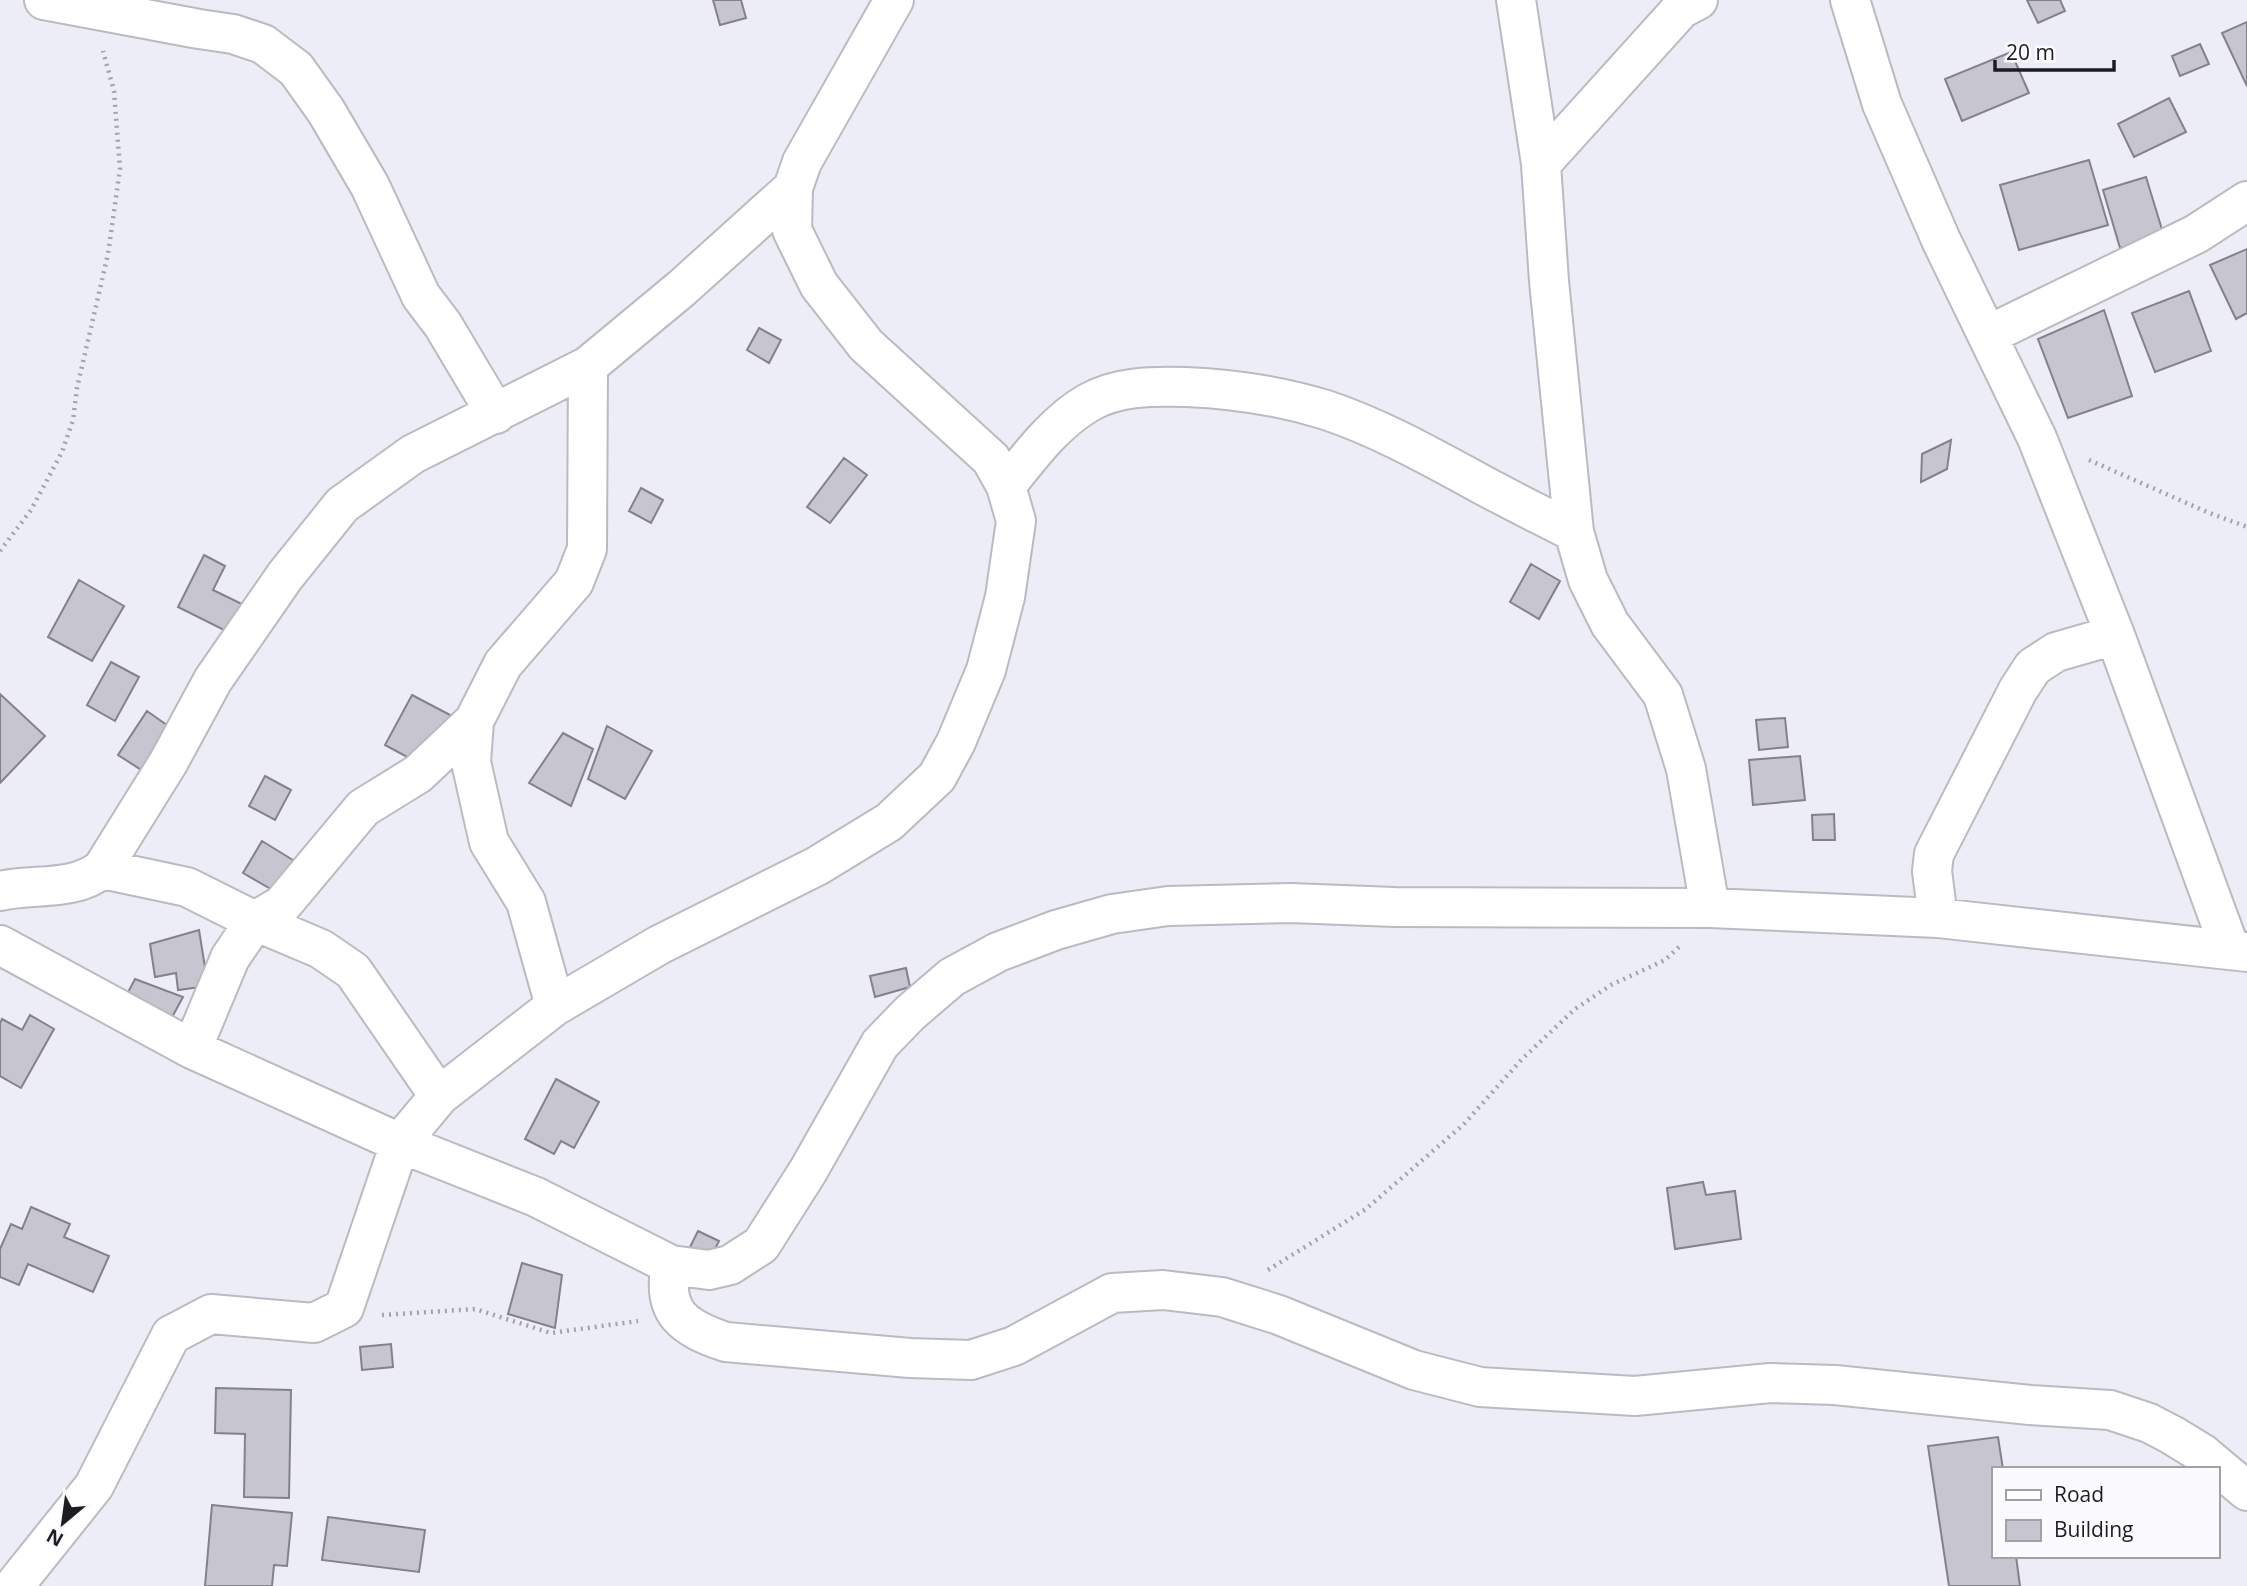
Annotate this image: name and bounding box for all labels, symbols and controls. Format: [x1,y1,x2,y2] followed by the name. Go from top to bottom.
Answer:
[1995,28,2114,72] scale bar
[2006,38,2055,66] text: 20 m
[1992,1467,2219,1558] legend
[2054,1480,2104,1508] text: Road
[28,1488,98,1558] north arrow
[2054,1515,2133,1543] text: Building
[42,1523,68,1553] text: N

